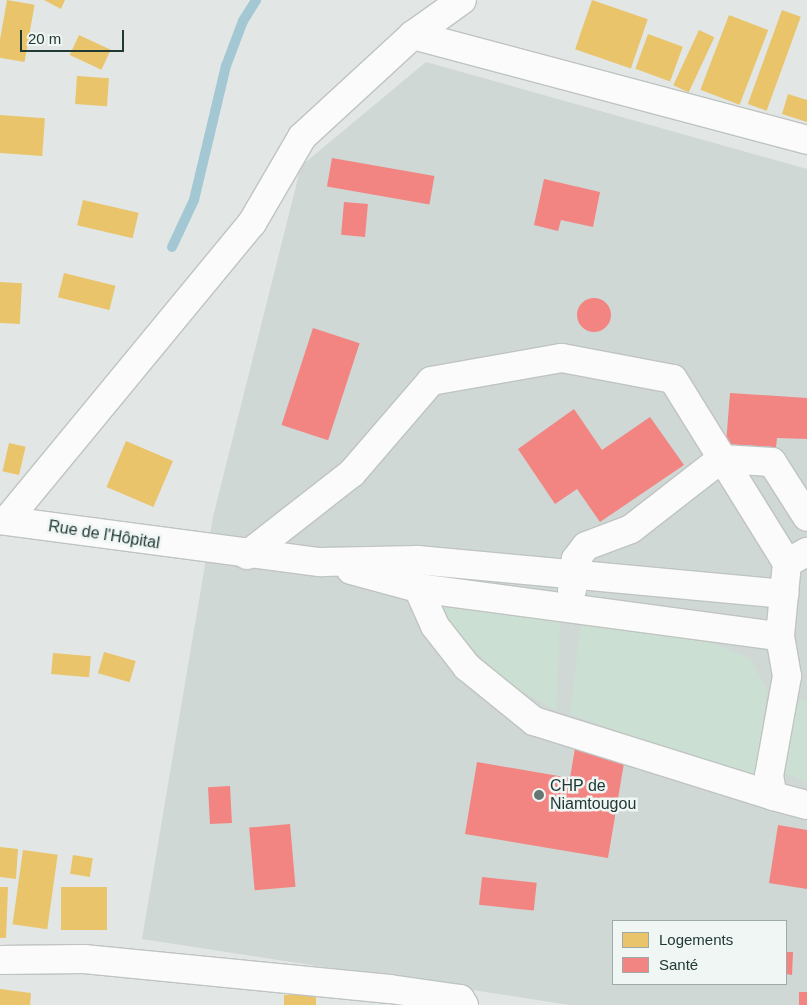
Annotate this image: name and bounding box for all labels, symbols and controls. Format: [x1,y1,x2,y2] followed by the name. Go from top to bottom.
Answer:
[22,20,126,52] scale bar
[28,30,61,47] text: 20 m
[47,517,161,553] street label: Rue de l'Hôpital
[550,776,636,814] place label: CHP de Niamtougou
[532,788,546,802] marker: CHP de Niamtougou
[612,920,787,985] legend
[659,931,733,948] text: Logements
[659,956,698,973] text: Santé

